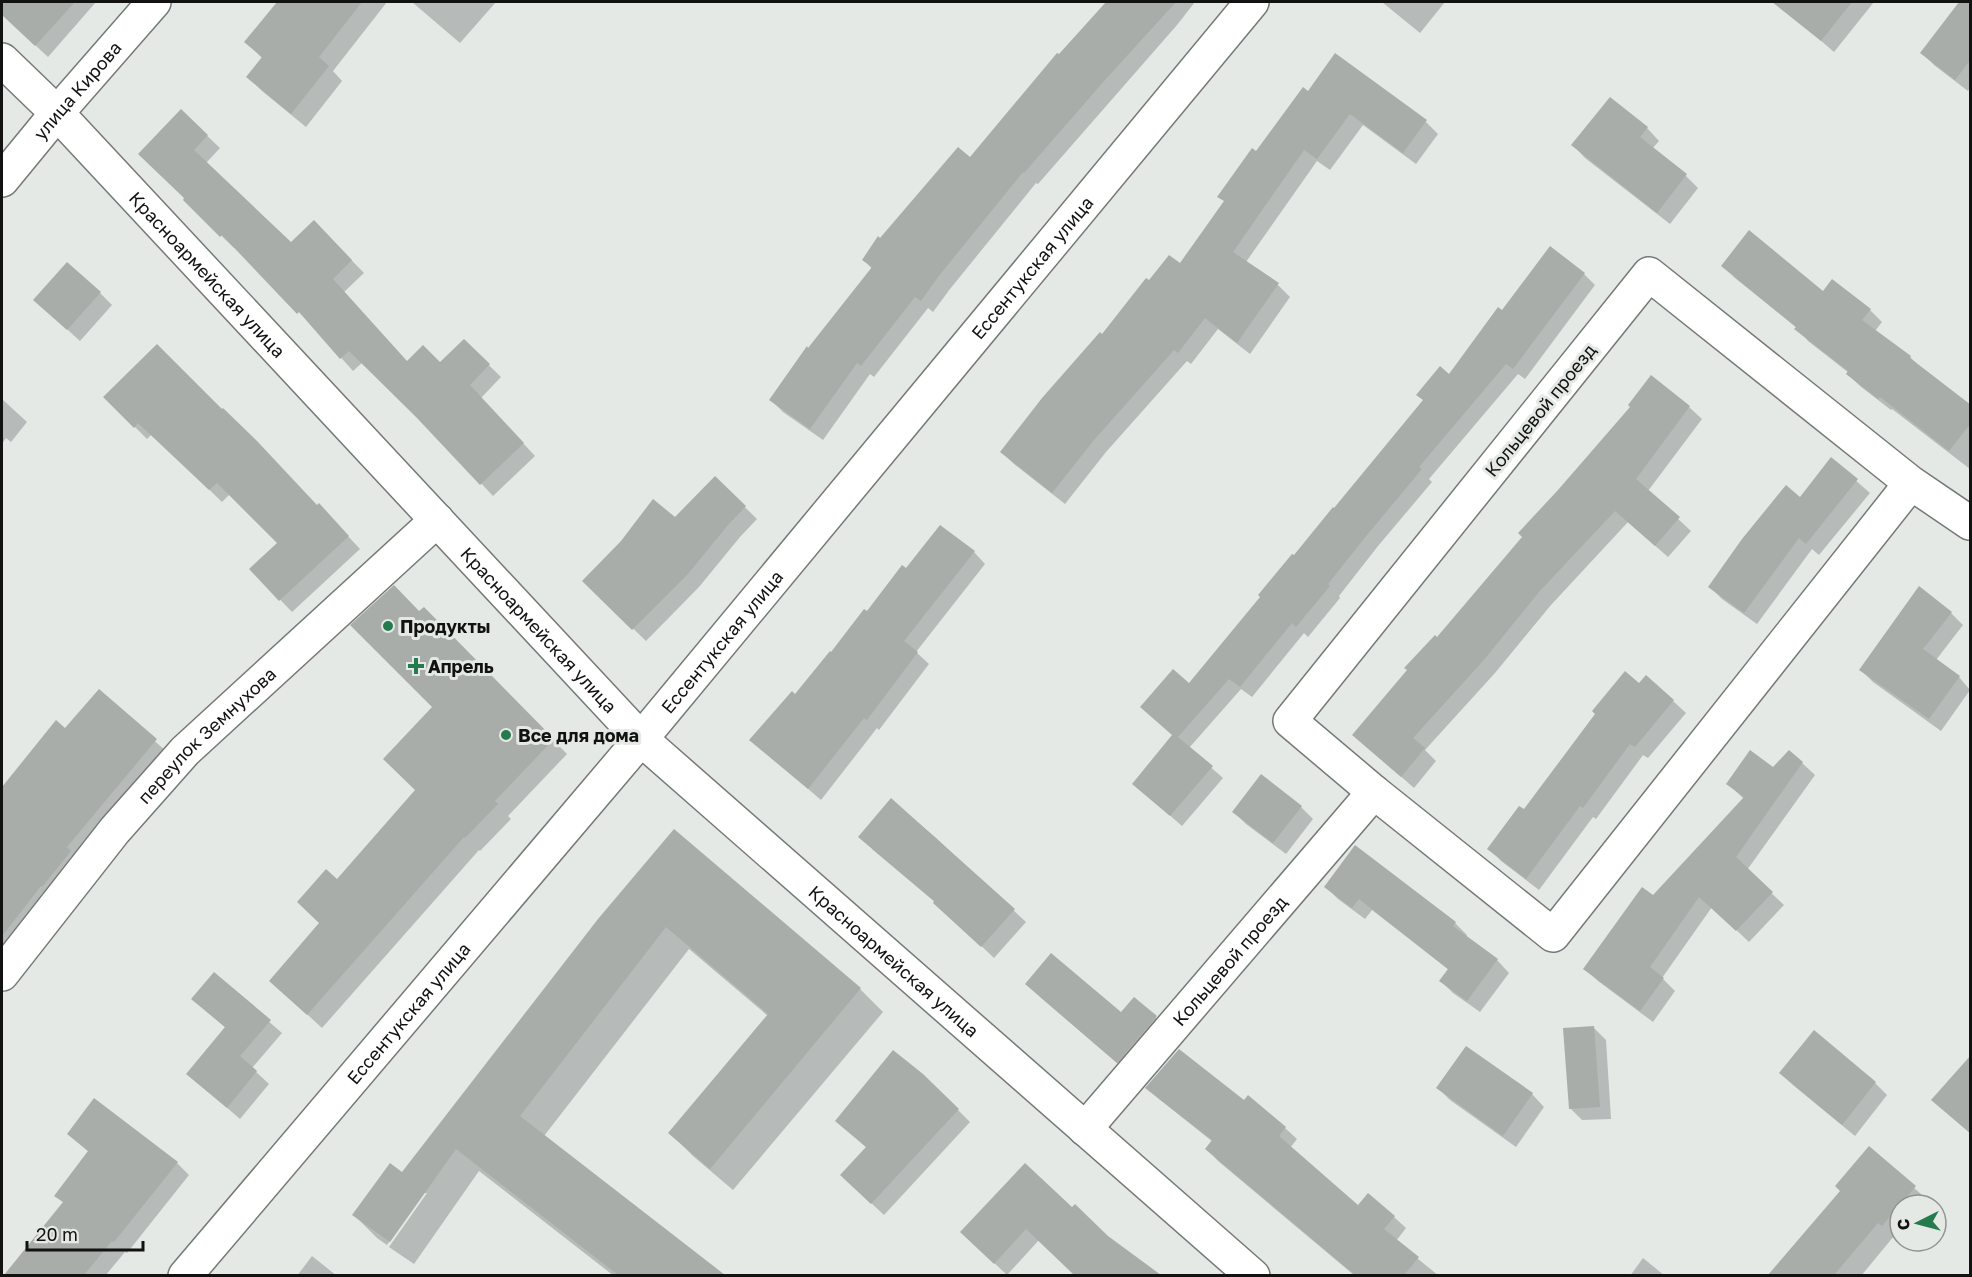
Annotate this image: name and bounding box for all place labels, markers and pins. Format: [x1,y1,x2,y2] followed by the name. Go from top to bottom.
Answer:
[400,615,491,637] place label: Продукты
[381,619,395,633] marker: Продукты
[428,655,494,677] place label: Апрель
[409,659,423,673] marker: Апрель
[518,724,639,746] place label: Все для дома
[499,728,513,742] marker: Все для дома

